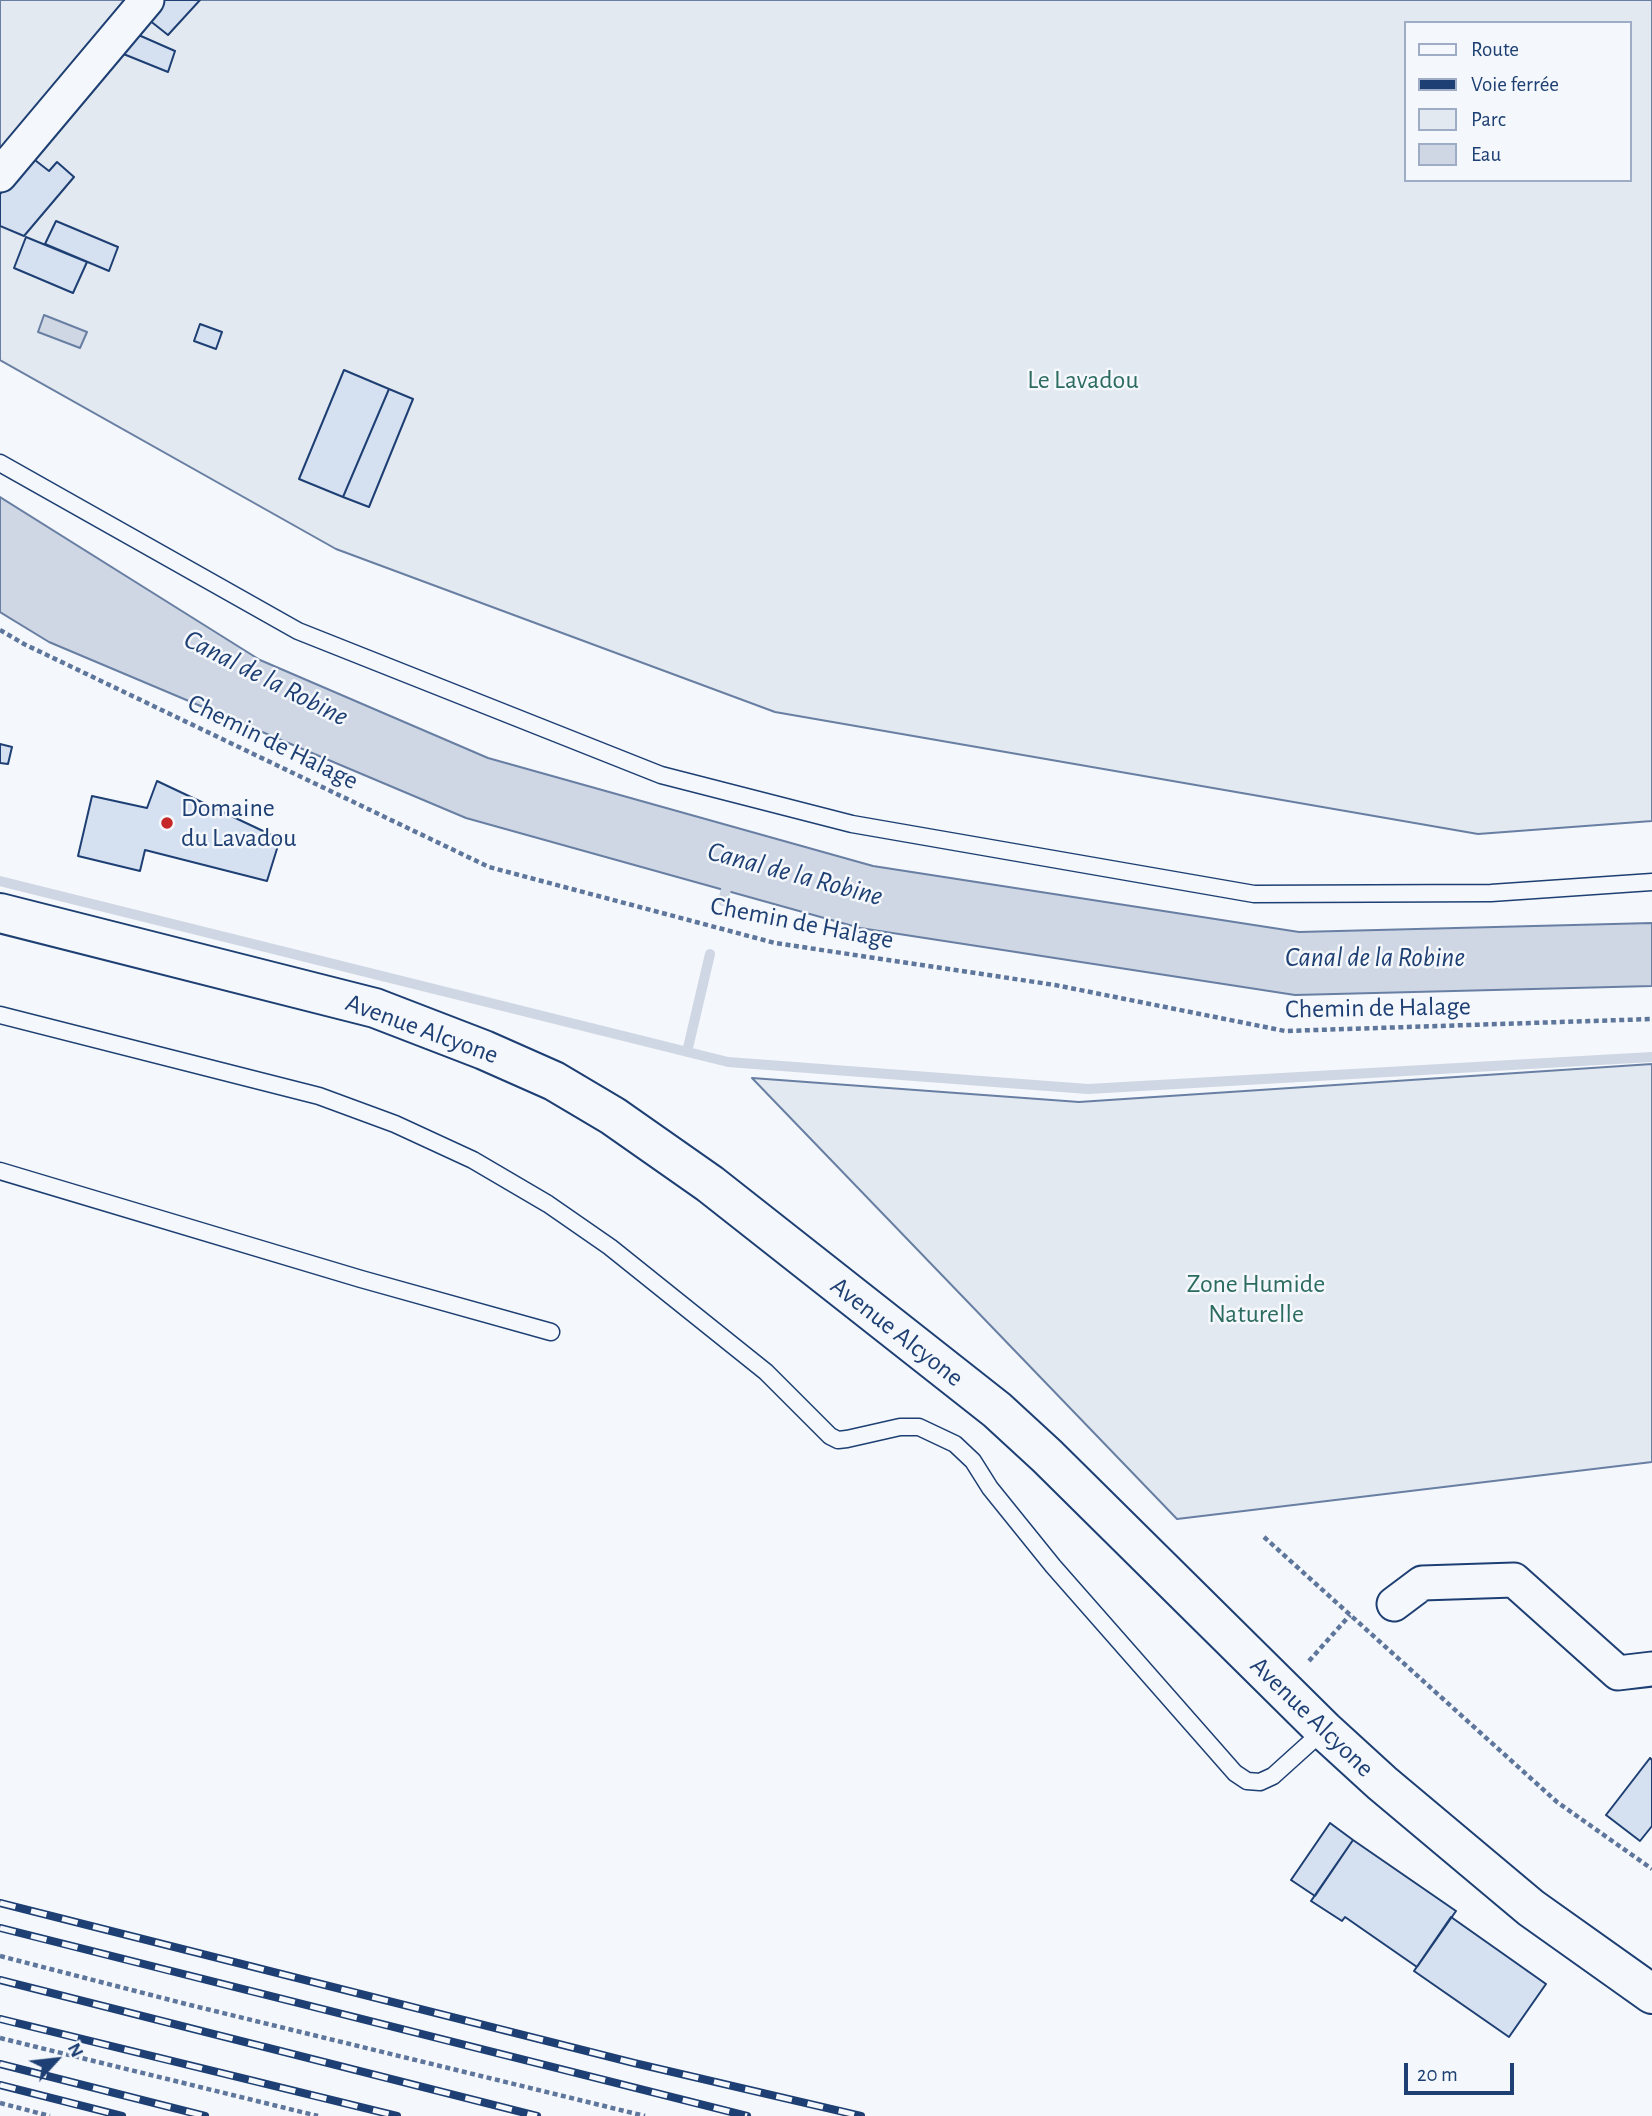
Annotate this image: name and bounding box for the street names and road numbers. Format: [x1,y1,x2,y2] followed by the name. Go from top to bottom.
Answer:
[183,687,363,797] street label: Chemin de Halage
[708,890,896,956] street label: Chemin de Halage
[341,987,503,1071] street label: Avenue Alcyone
[1285,991,1471,1025] street label: Chemin de Halage
[824,1270,970,1394] street label: Avenue Alcyone
[1244,1650,1380,1784] street label: Avenue Alcyone

